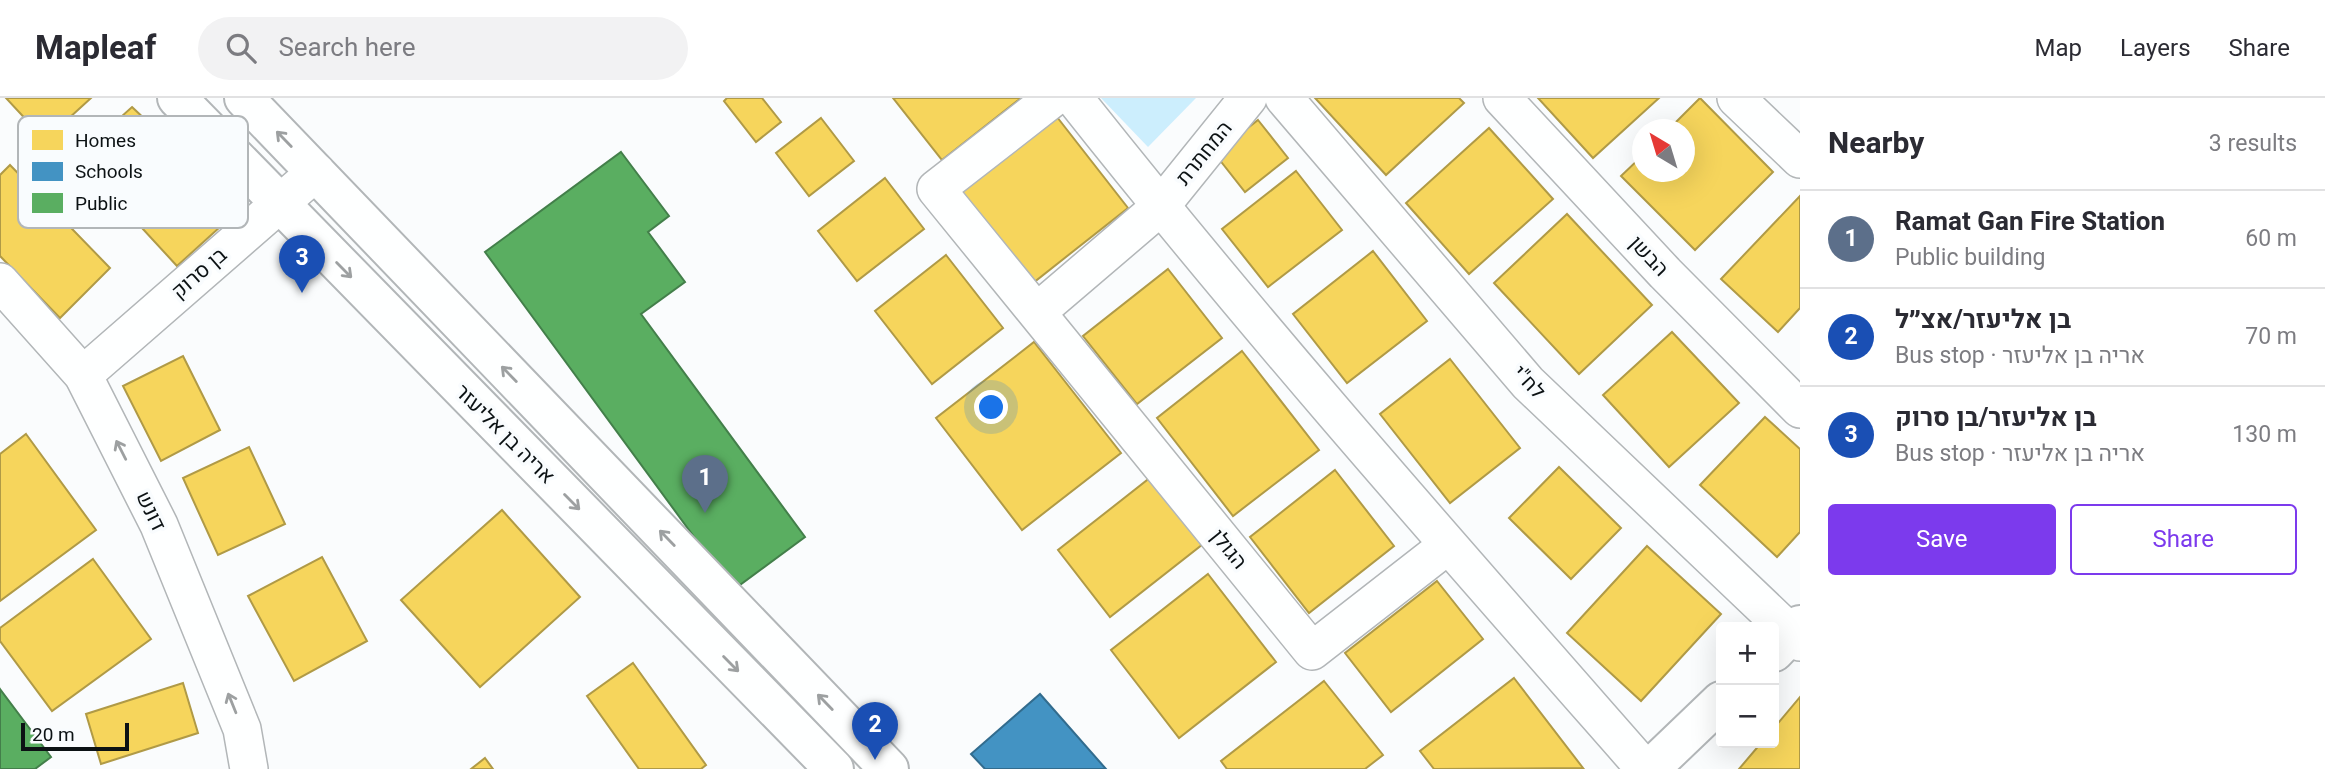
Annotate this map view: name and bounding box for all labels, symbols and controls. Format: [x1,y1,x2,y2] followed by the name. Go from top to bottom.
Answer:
[198,17,688,80] search box
[35,24,156,73] text: Mapleaf
[222,29,260,67] icon: search
[278,29,415,67] text: Search here
[2034,31,2082,66] text: Map
[2120,31,2191,66] text: Layers
[2229,31,2290,66] text: Share
[1169,114,1240,192] street label: המחתרת
[18,116,248,228] legend
[1632,119,1695,182] north arrow
[1828,122,1924,166] text: Nearby
[75,127,136,155] text: Homes
[2209,127,2297,161] text: 3 results
[275,131,292,148] one-way arrow
[75,158,143,186] text: Schools
[75,190,128,218] text: Public
[1895,203,2165,241] text: Ramat Gan Fire Station
[1844,222,1858,256] text: 1
[2245,222,2297,256] text: 60 m
[1622,229,1676,284] street label: הבשן
[279,235,325,293] pin: 3
[165,240,234,306] street label: בן סרוק
[1895,241,2046,275] text: Public building
[335,261,352,278] one-way arrow
[1895,301,2071,339] text: בן אליעזר/אצ״ל
[1844,320,1858,354] text: 2
[2245,320,2297,354] text: 70 m
[1895,339,2145,373] text: Bus stop · אריה בן אליעזר
[1505,358,1553,406] street label: לח"י
[501,366,518,383] one-way arrow
[448,377,562,491] street label: אריה בן אליעזר
[974,390,1008,424] your location
[1895,399,2097,437] text: בן אליעזר/בן סרוק
[1844,418,1858,452] text: 3
[2232,418,2297,452] text: 130 m
[1895,437,2145,471] text: Bus stop · אריה בן אליעזר
[114,440,127,461] one-way arrow
[682,455,728,513] pin: 1
[128,486,174,537] street label: דונש
[563,493,580,510] one-way arrow
[1828,504,2056,575] button: Save
[2070,504,2297,575] button: Share
[1203,523,1254,576] street label: הגולן
[659,530,676,547] one-way arrow
[1716,622,1779,748] map controls
[1716,622,1779,685] button: +
[723,656,740,673] one-way arrow
[1716,685,1779,748] button: −
[224,693,237,715] one-way arrow
[816,694,833,711] one-way arrow
[852,702,898,760] pin: 2
[21,720,130,752] scale bar
[32,721,75,749] text: 20 m

